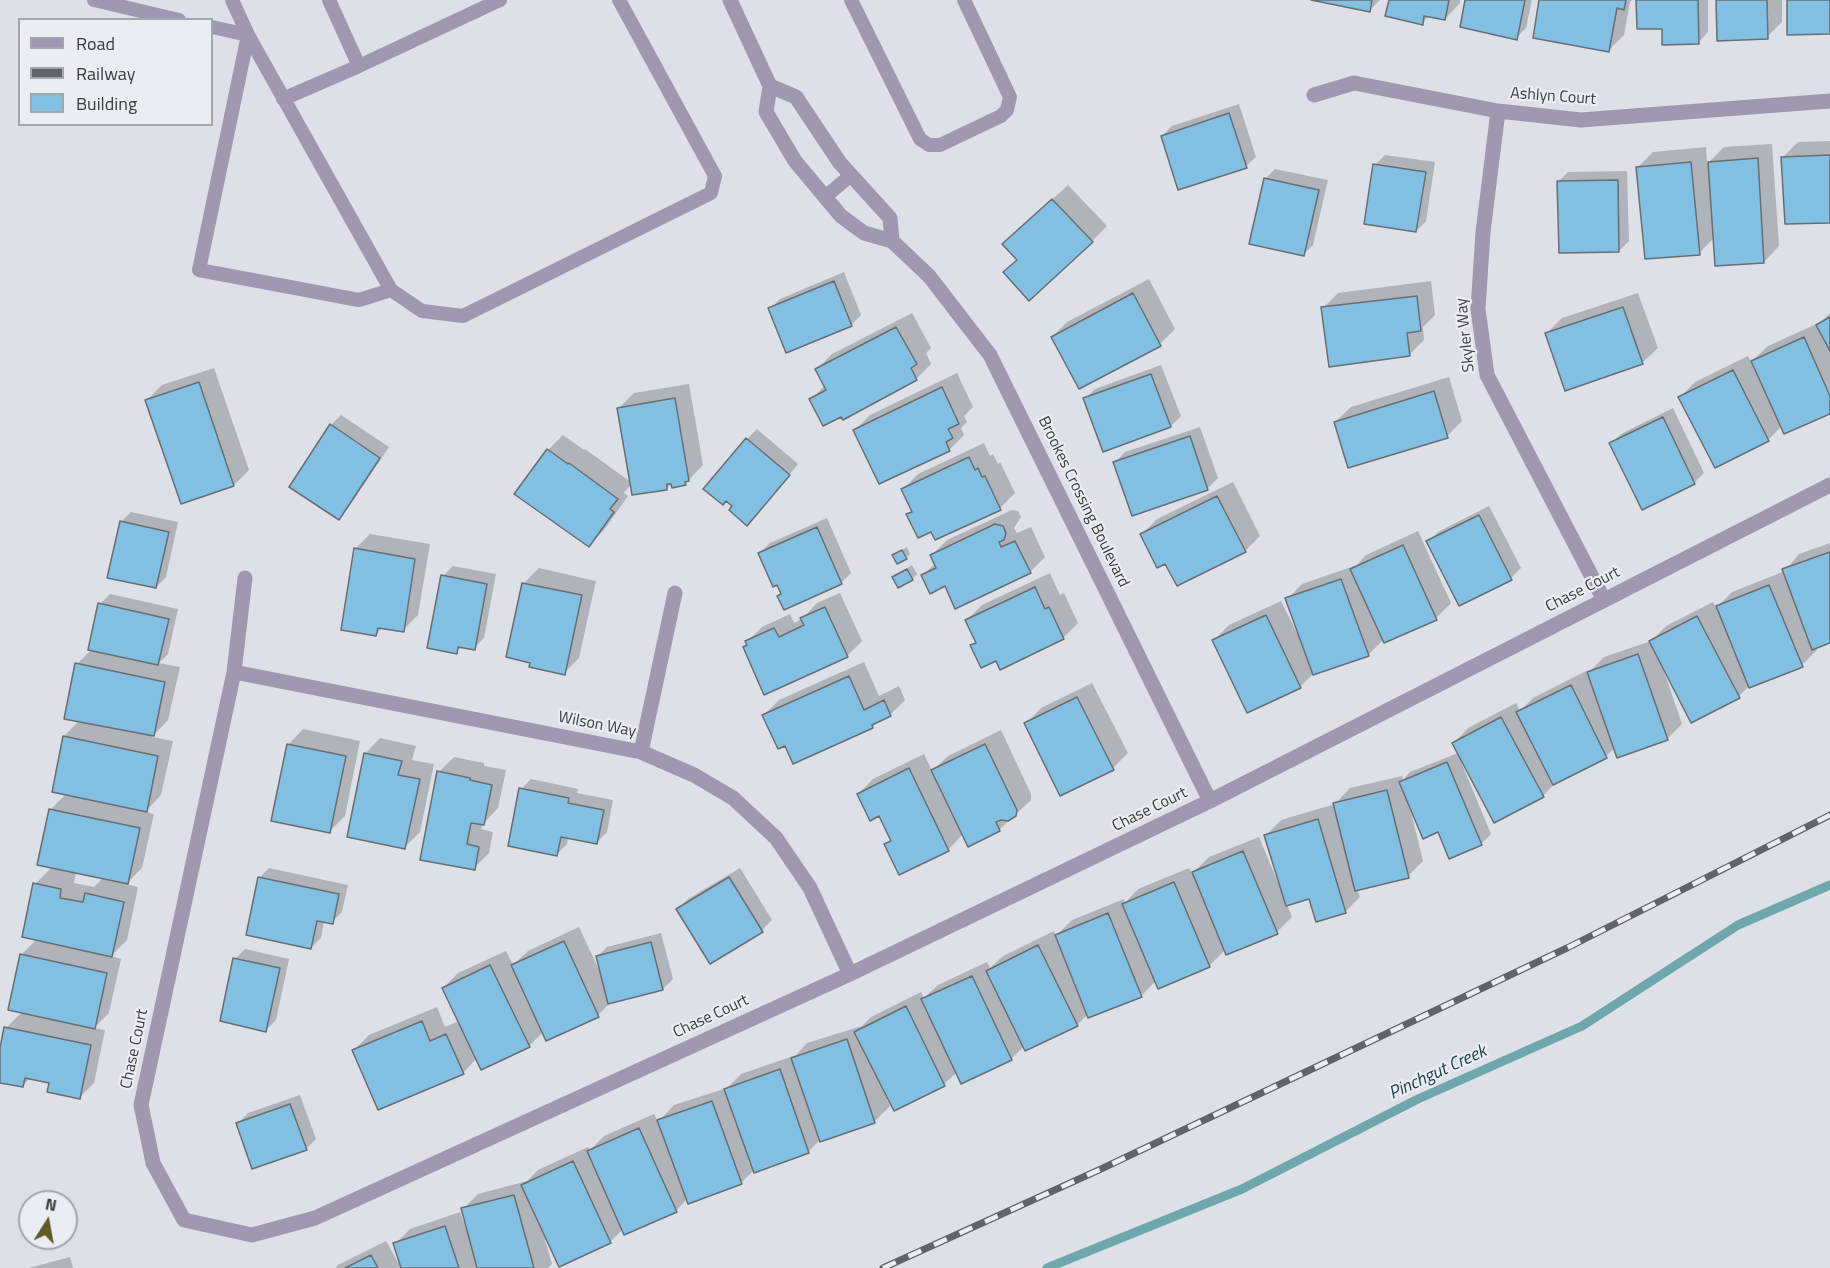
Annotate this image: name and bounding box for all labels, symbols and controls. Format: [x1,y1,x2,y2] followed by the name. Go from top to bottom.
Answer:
[18,18,213,126] legend
[76,30,115,57] text: Road
[76,60,135,87] text: Railway
[1510,84,1596,110] street label: Ashlyn Court
[76,90,137,117] text: Building
[1453,297,1479,373] street label: Skyler Way
[1033,413,1133,591] street label: Brookes Crossing Boulevard
[1543,563,1623,617] street label: Chase Court
[556,708,638,742] street label: Wilson Way
[1109,784,1191,836] street label: Chase Court
[670,991,752,1043] street label: Chase Court
[117,1007,153,1091] street label: Chase Court
[1386,1041,1490,1105] water label: Pinchgut Creek
[18,1190,78,1250] north arrow
[43,1191,59,1217] text: N

